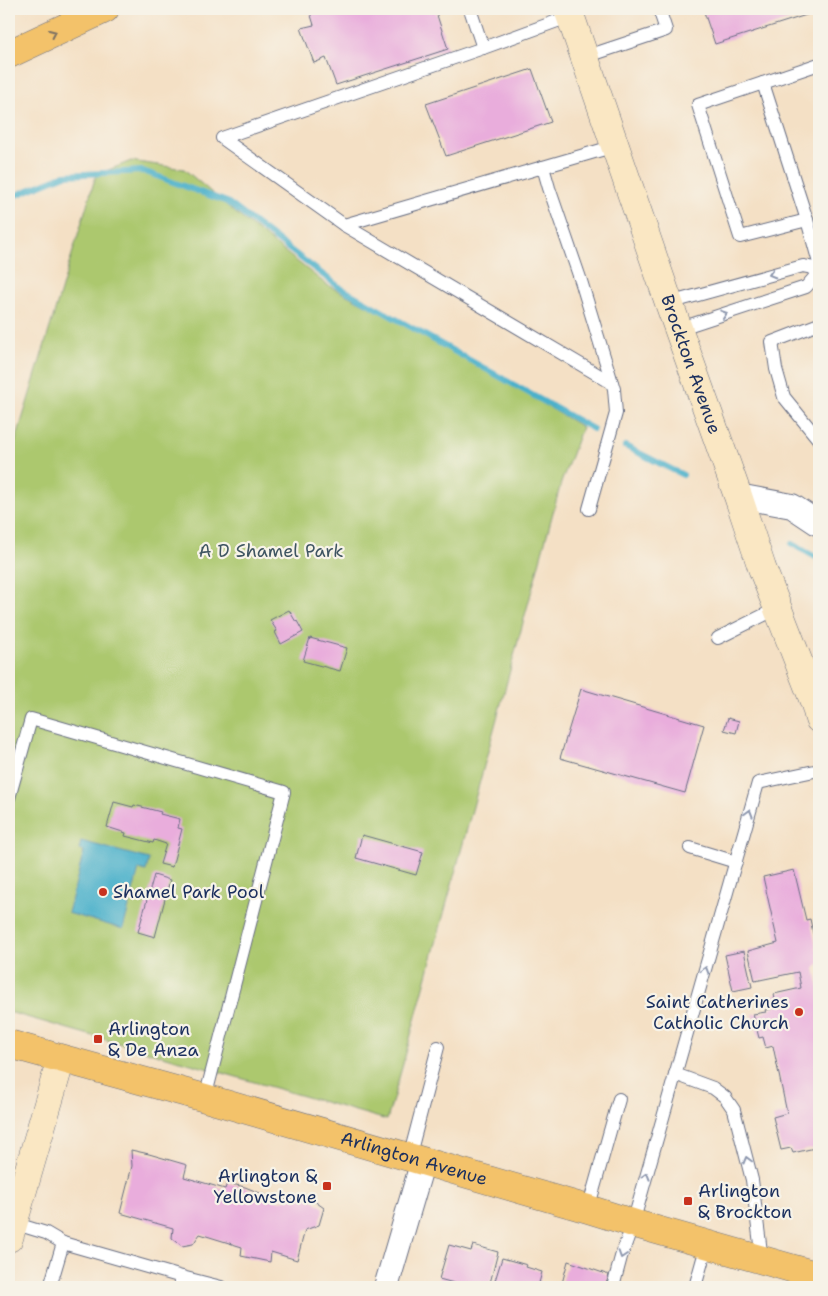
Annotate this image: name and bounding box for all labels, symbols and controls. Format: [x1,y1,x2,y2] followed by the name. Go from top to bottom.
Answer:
[48,29,57,40] one-way arrow
[768,269,777,279] one-way arrow
[655,291,727,437] street label: Brockton Avenue
[720,309,728,319] one-way arrow
[198,539,344,563] park label: A D Shamel Park
[744,810,754,818] one-way arrow
[113,880,265,904] place label: Shamel Park Pool
[97,886,109,898] marker: Shamel Park Pool
[699,966,709,974] one-way arrow
[646,990,789,1035] place label: Saint Catherines Catholic Church
[793,1006,805,1018] marker: Saint Catherines Catholic Church
[108,1017,199,1062] place label: Arlington & De Anza
[92,1033,104,1045] marker: Arlington & De Anza
[338,1126,490,1191] street label: Arlington Avenue
[742,1156,753,1164] one-way arrow
[213,1164,318,1209] place label: Arlington & Yellowstone
[641,1173,651,1181] one-way arrow
[698,1179,792,1224] place label: Arlington & Brockton
[321,1180,333,1192] marker: Arlington & Yellowstone
[682,1195,694,1207] marker: Arlington & Brockton
[617,1250,627,1259] one-way arrow

